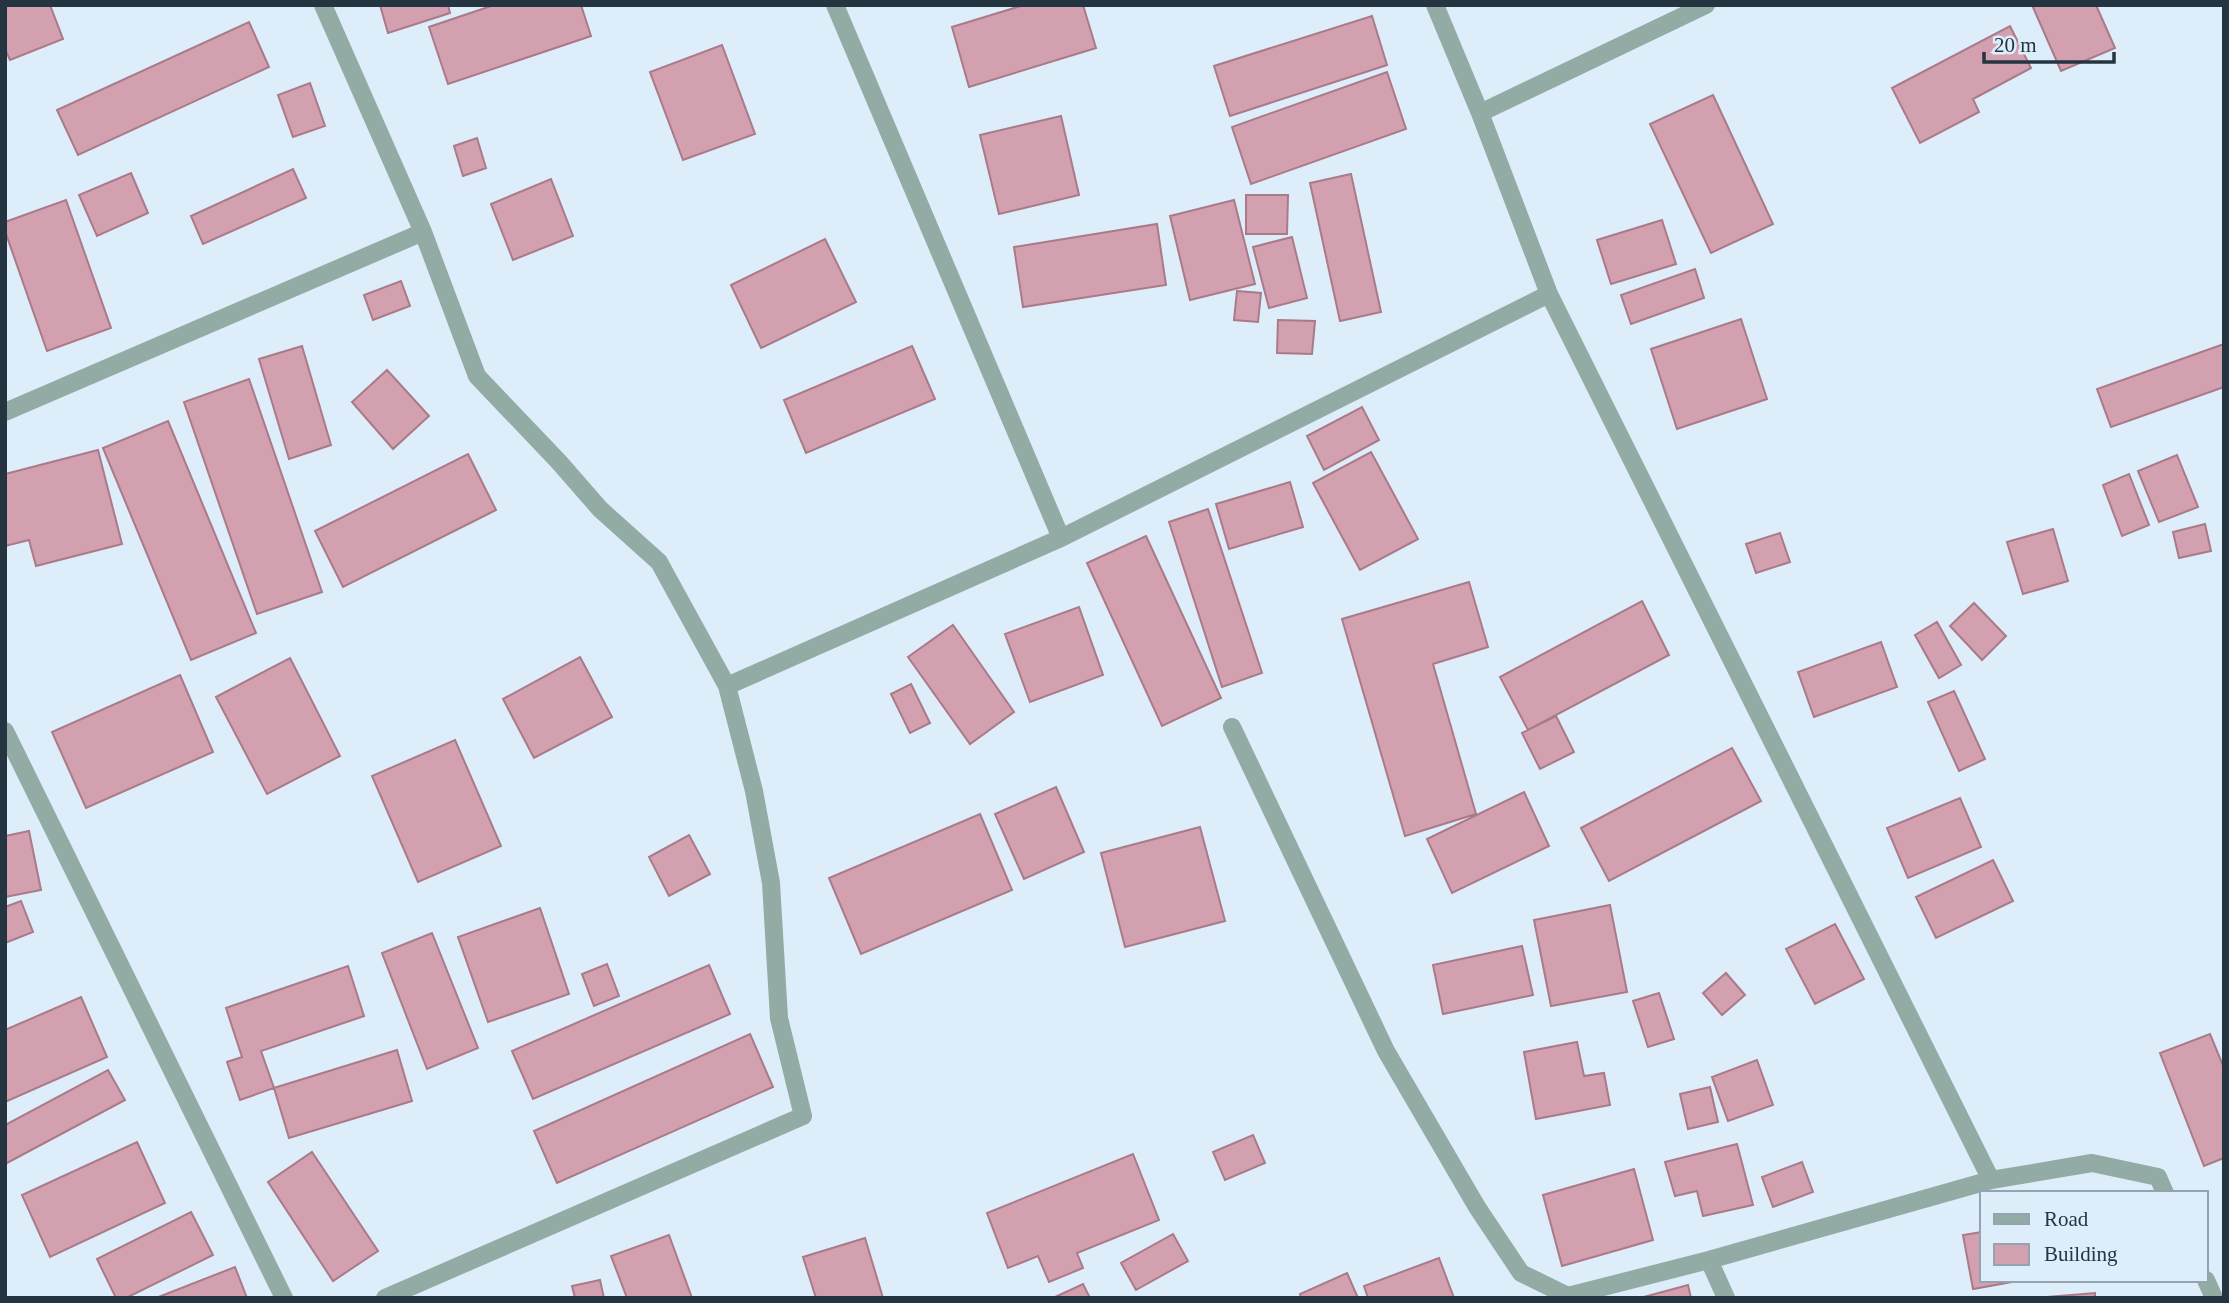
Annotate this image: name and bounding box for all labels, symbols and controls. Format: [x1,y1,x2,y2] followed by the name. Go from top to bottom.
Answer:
[1984,21,2114,65] scale bar
[1994,33,2037,57] text: 20 m
[1980,1191,2208,1282] legend
[2044,1207,2089,1231] text: Road
[2044,1242,2118,1266] text: Building

